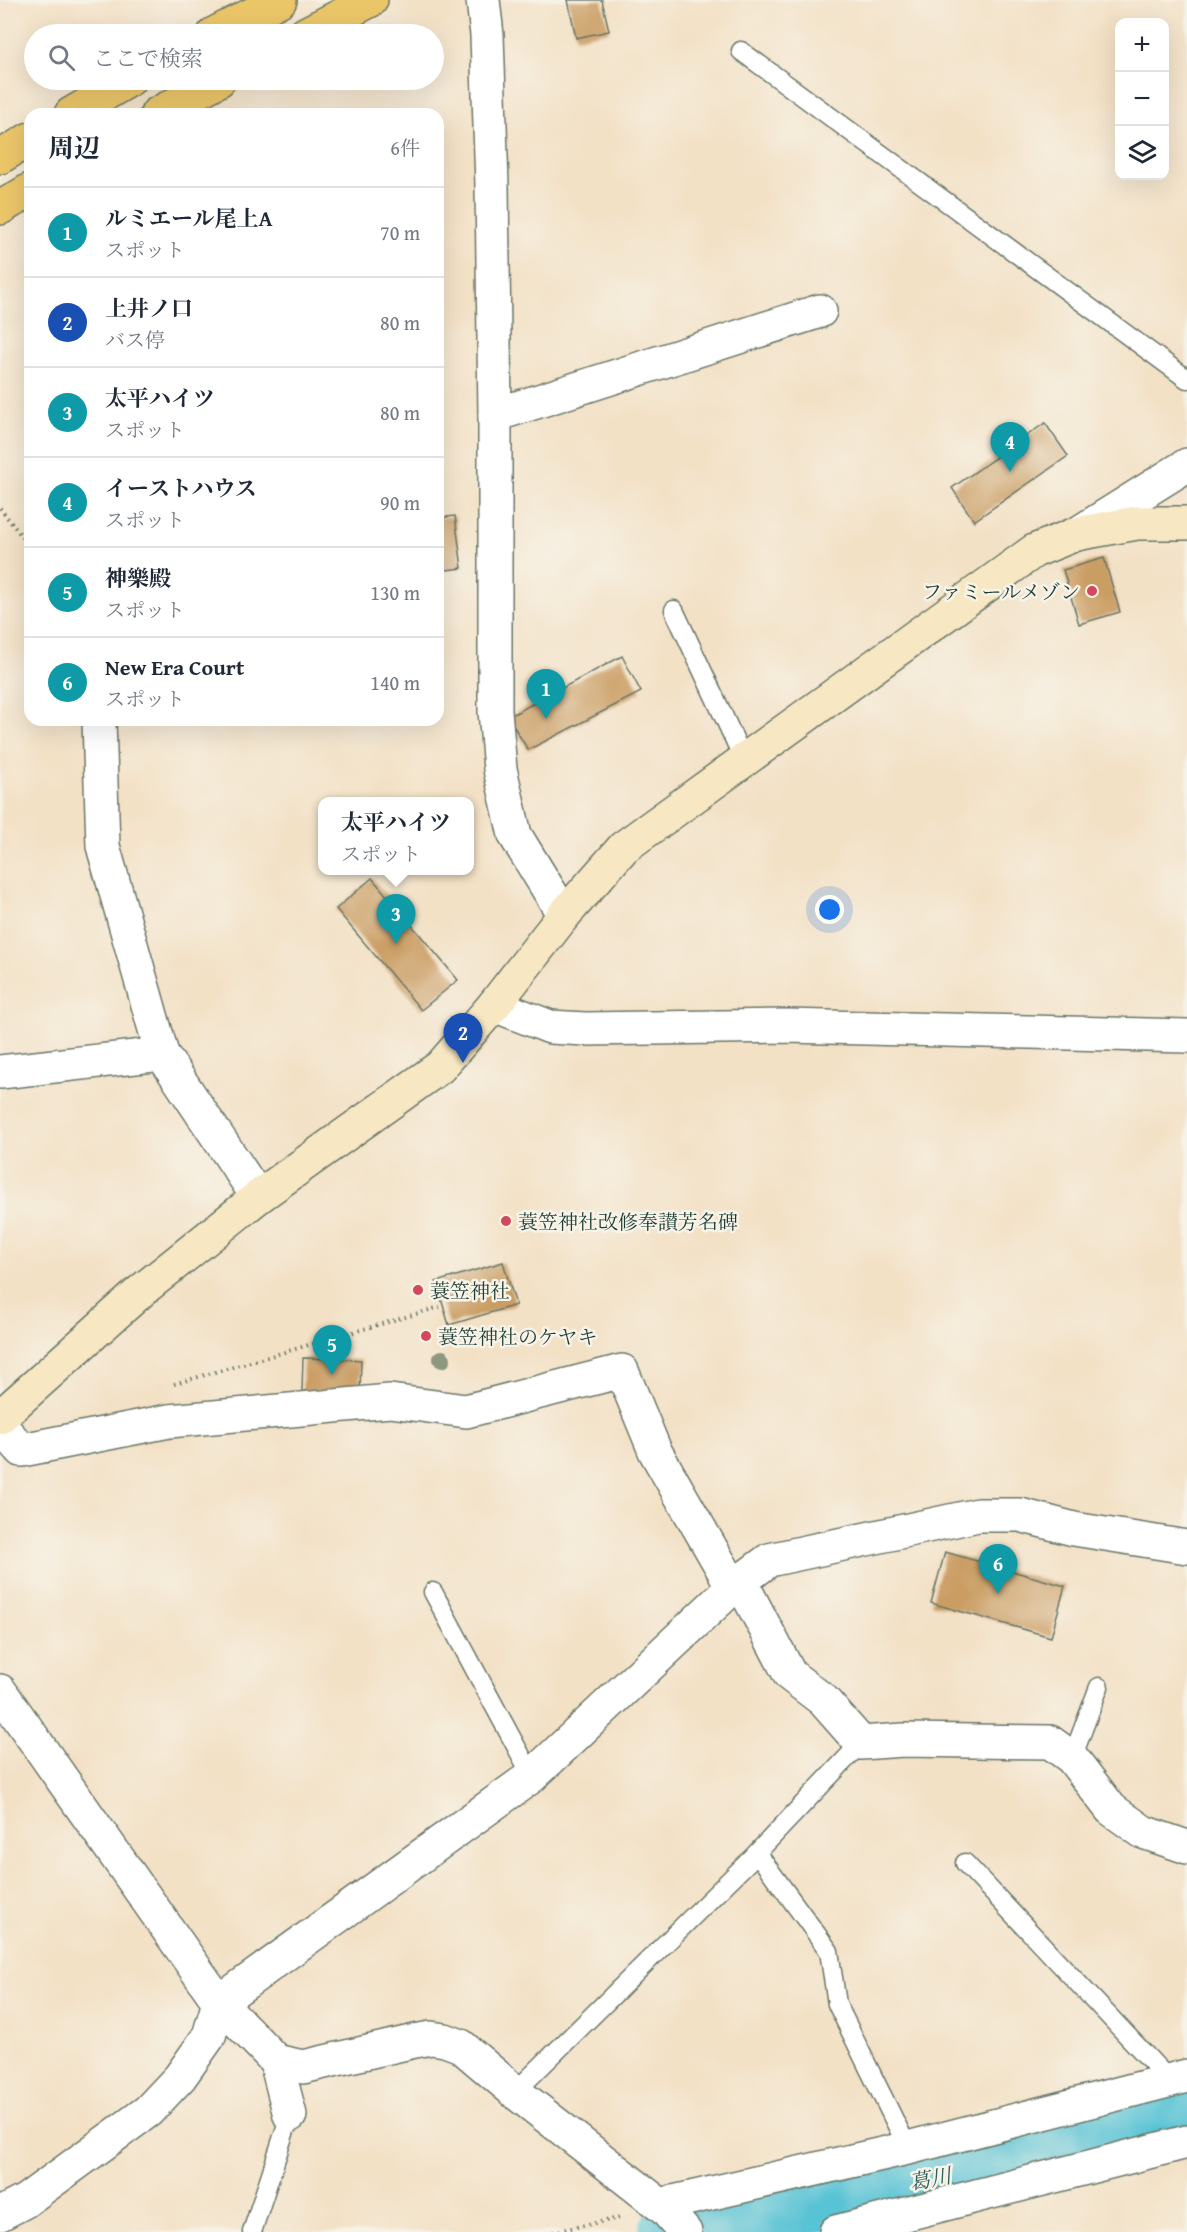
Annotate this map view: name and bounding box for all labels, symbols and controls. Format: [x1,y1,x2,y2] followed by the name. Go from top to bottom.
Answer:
[1115,18,1169,180] map controls
[1115,18,1169,72] button: +
[24,24,444,90] search box
[45,41,78,74] icon: search
[93,42,203,74] text: ここで検索
[1115,72,1169,126] button: −
[1115,126,1169,180] button: layers
[48,128,100,167] text: 周辺
[390,133,420,162] text: 6件
[105,202,273,234] text: ルミエール尾上A
[62,218,73,247] text: 1
[380,218,420,247] text: 70 m
[105,235,185,264] text: スポット
[105,292,193,324] text: 上井ノ口
[62,308,73,337] text: 2
[380,308,420,337] text: 80 m
[105,325,165,354] text: バス停
[105,382,215,414] text: 太平ハイツ
[62,398,73,427] text: 3
[380,398,420,427] text: 80 m
[105,415,185,444] text: スポット
[990,422,1030,472] pin: 4
[105,472,257,504] text: イーストハウス
[62,488,73,517] text: 4
[380,488,420,517] text: 90 m
[105,505,185,534] text: スポット
[105,562,171,594] text: 神樂殿
[922,577,1080,606] place label: ファミールメゾン
[62,578,73,607] text: 5
[370,578,420,607] text: 130 m
[1085,584,1099,598] marker: ファミールメゾン
[105,595,185,624] text: スポット
[105,651,244,683] text: New Era Court
[62,668,73,697] text: 6
[370,668,420,697] text: 140 m
[526,670,566,719] pin: 1
[105,684,185,713] text: スポット
[318,797,474,875] popup
[341,806,451,838] text: 太平ハイツ
[341,839,421,868] text: スポット
[376,894,416,944] pin: 3
[815,895,844,924] your location
[444,1014,482,1063] pin: 2
[518,1207,738,1236] place label: 蓑笠神社改修奉讃芳名碑
[499,1214,513,1228] marker: 蓑笠神社改修奉讃芳名碑
[430,1276,510,1305] place label: 蓑笠神社
[411,1283,425,1297] marker: 蓑笠神社
[438,1322,598,1351] place label: 蓑笠神社のケヤキ
[312,1326,352,1375] pin: 5
[419,1329,433,1343] marker: 蓑笠神社のケヤキ
[978,1544,1018,1594] pin: 6
[906,2159,956,2198] water label: 葛川

